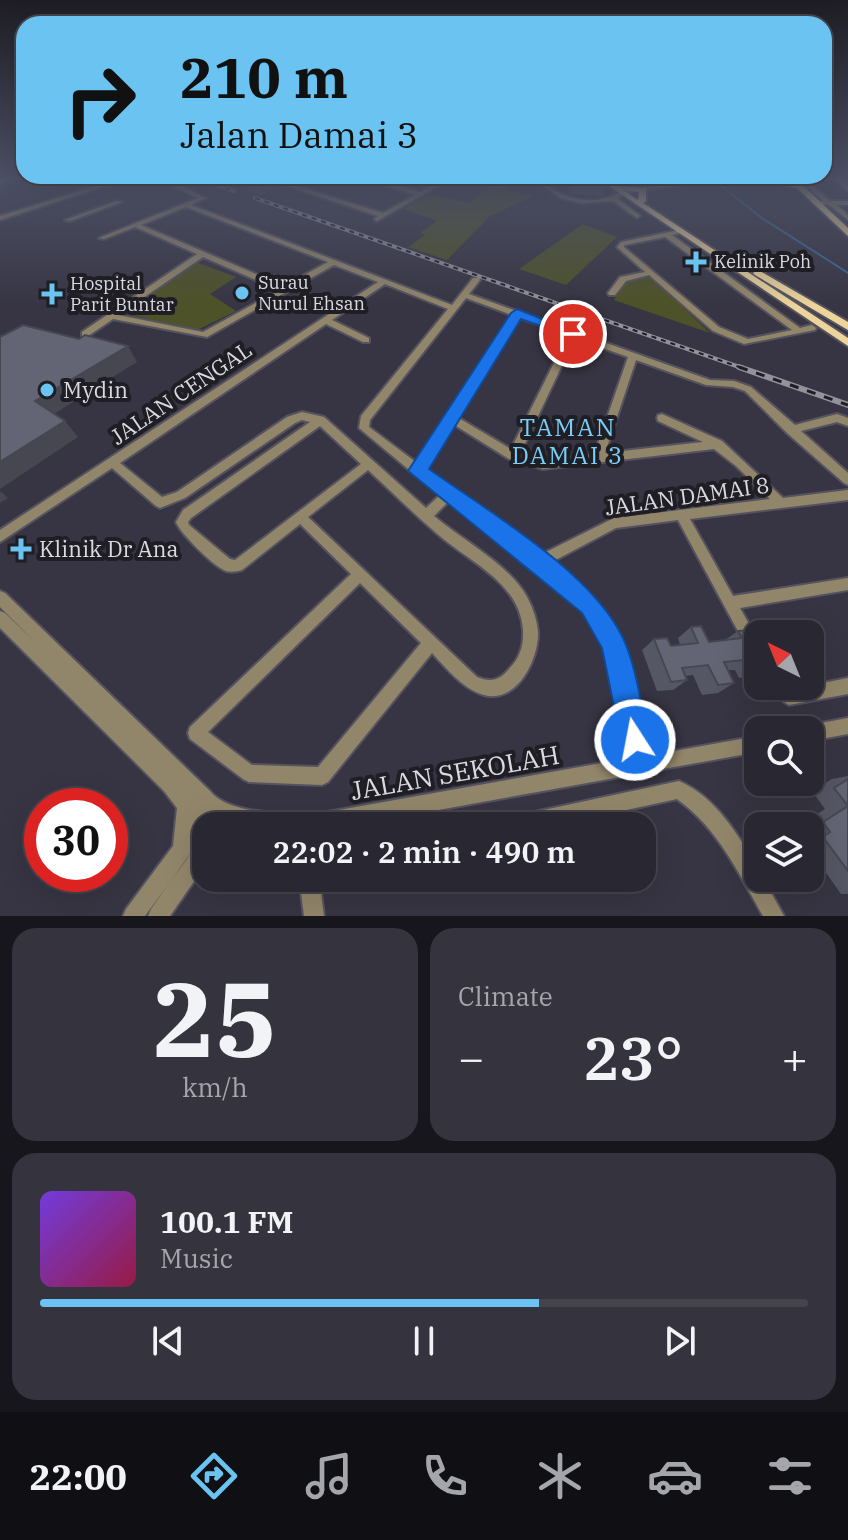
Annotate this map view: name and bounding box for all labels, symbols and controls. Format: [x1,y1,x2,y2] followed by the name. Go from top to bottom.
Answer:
[180,41,348,113] text: 210 m
[48,48,152,152] icon: right
[180,111,418,158] text: Jalan Damai 3
[714,250,811,273] place label: Kelinik Poh
[685,251,707,273] marker: Kelinik Poh
[258,271,365,315] place label: Surau Nurul Ehsan
[70,272,174,316] place label: Hospital Parit Buntar
[41,283,63,305] marker: Hospital Parit Buntar
[233,284,251,302] marker: Surau Nurul Ehsan
[539,300,607,368] pin
[551,312,595,356] icon: arrive
[104,335,257,451] street label: JALAN CENGAL
[63,375,128,404] place label: Mydin
[38,381,56,399] marker: Mydin
[512,411,624,471] district label: TAMAN DAMAI 3
[603,470,771,521] street label: JALAN DAMAI 8
[39,534,179,563] place label: Klinik Dr Ana
[10,538,32,560] marker: Klinik Dr Ana
[744,620,824,700] north arrow
[744,620,824,892] map controls
[593,698,677,782] position arrow
[744,716,824,796] button: search
[348,737,562,807] street label: JALAN SEKOLAH
[24,788,128,892] speed limit sign: 30
[744,812,824,892] button: layers
[273,832,575,871] text: 22:02 · 2 min · 490 m
[153,950,277,1086] text: 25
[458,979,553,1013] text: Climate
[583,1018,683,1097] text: 23°
[458,1029,484,1086] text: −
[782,1029,808,1086] text: +
[182,1070,248,1104] text: km/h
[160,1202,293,1241] text: 100.1 FM
[160,1241,233,1275] text: Music
[146,1319,190,1363] icon: previous
[402,1319,446,1363] icon: pause
[658,1319,702,1363] icon: next
[186,1448,242,1504] icon: directions
[301,1448,357,1504] icon: music
[417,1448,473,1504] icon: phone
[532,1448,588,1504] icon: climate
[647,1448,703,1504] icon: car
[762,1448,818,1504] icon: filters
[30,1453,127,1500] text: 22:00

